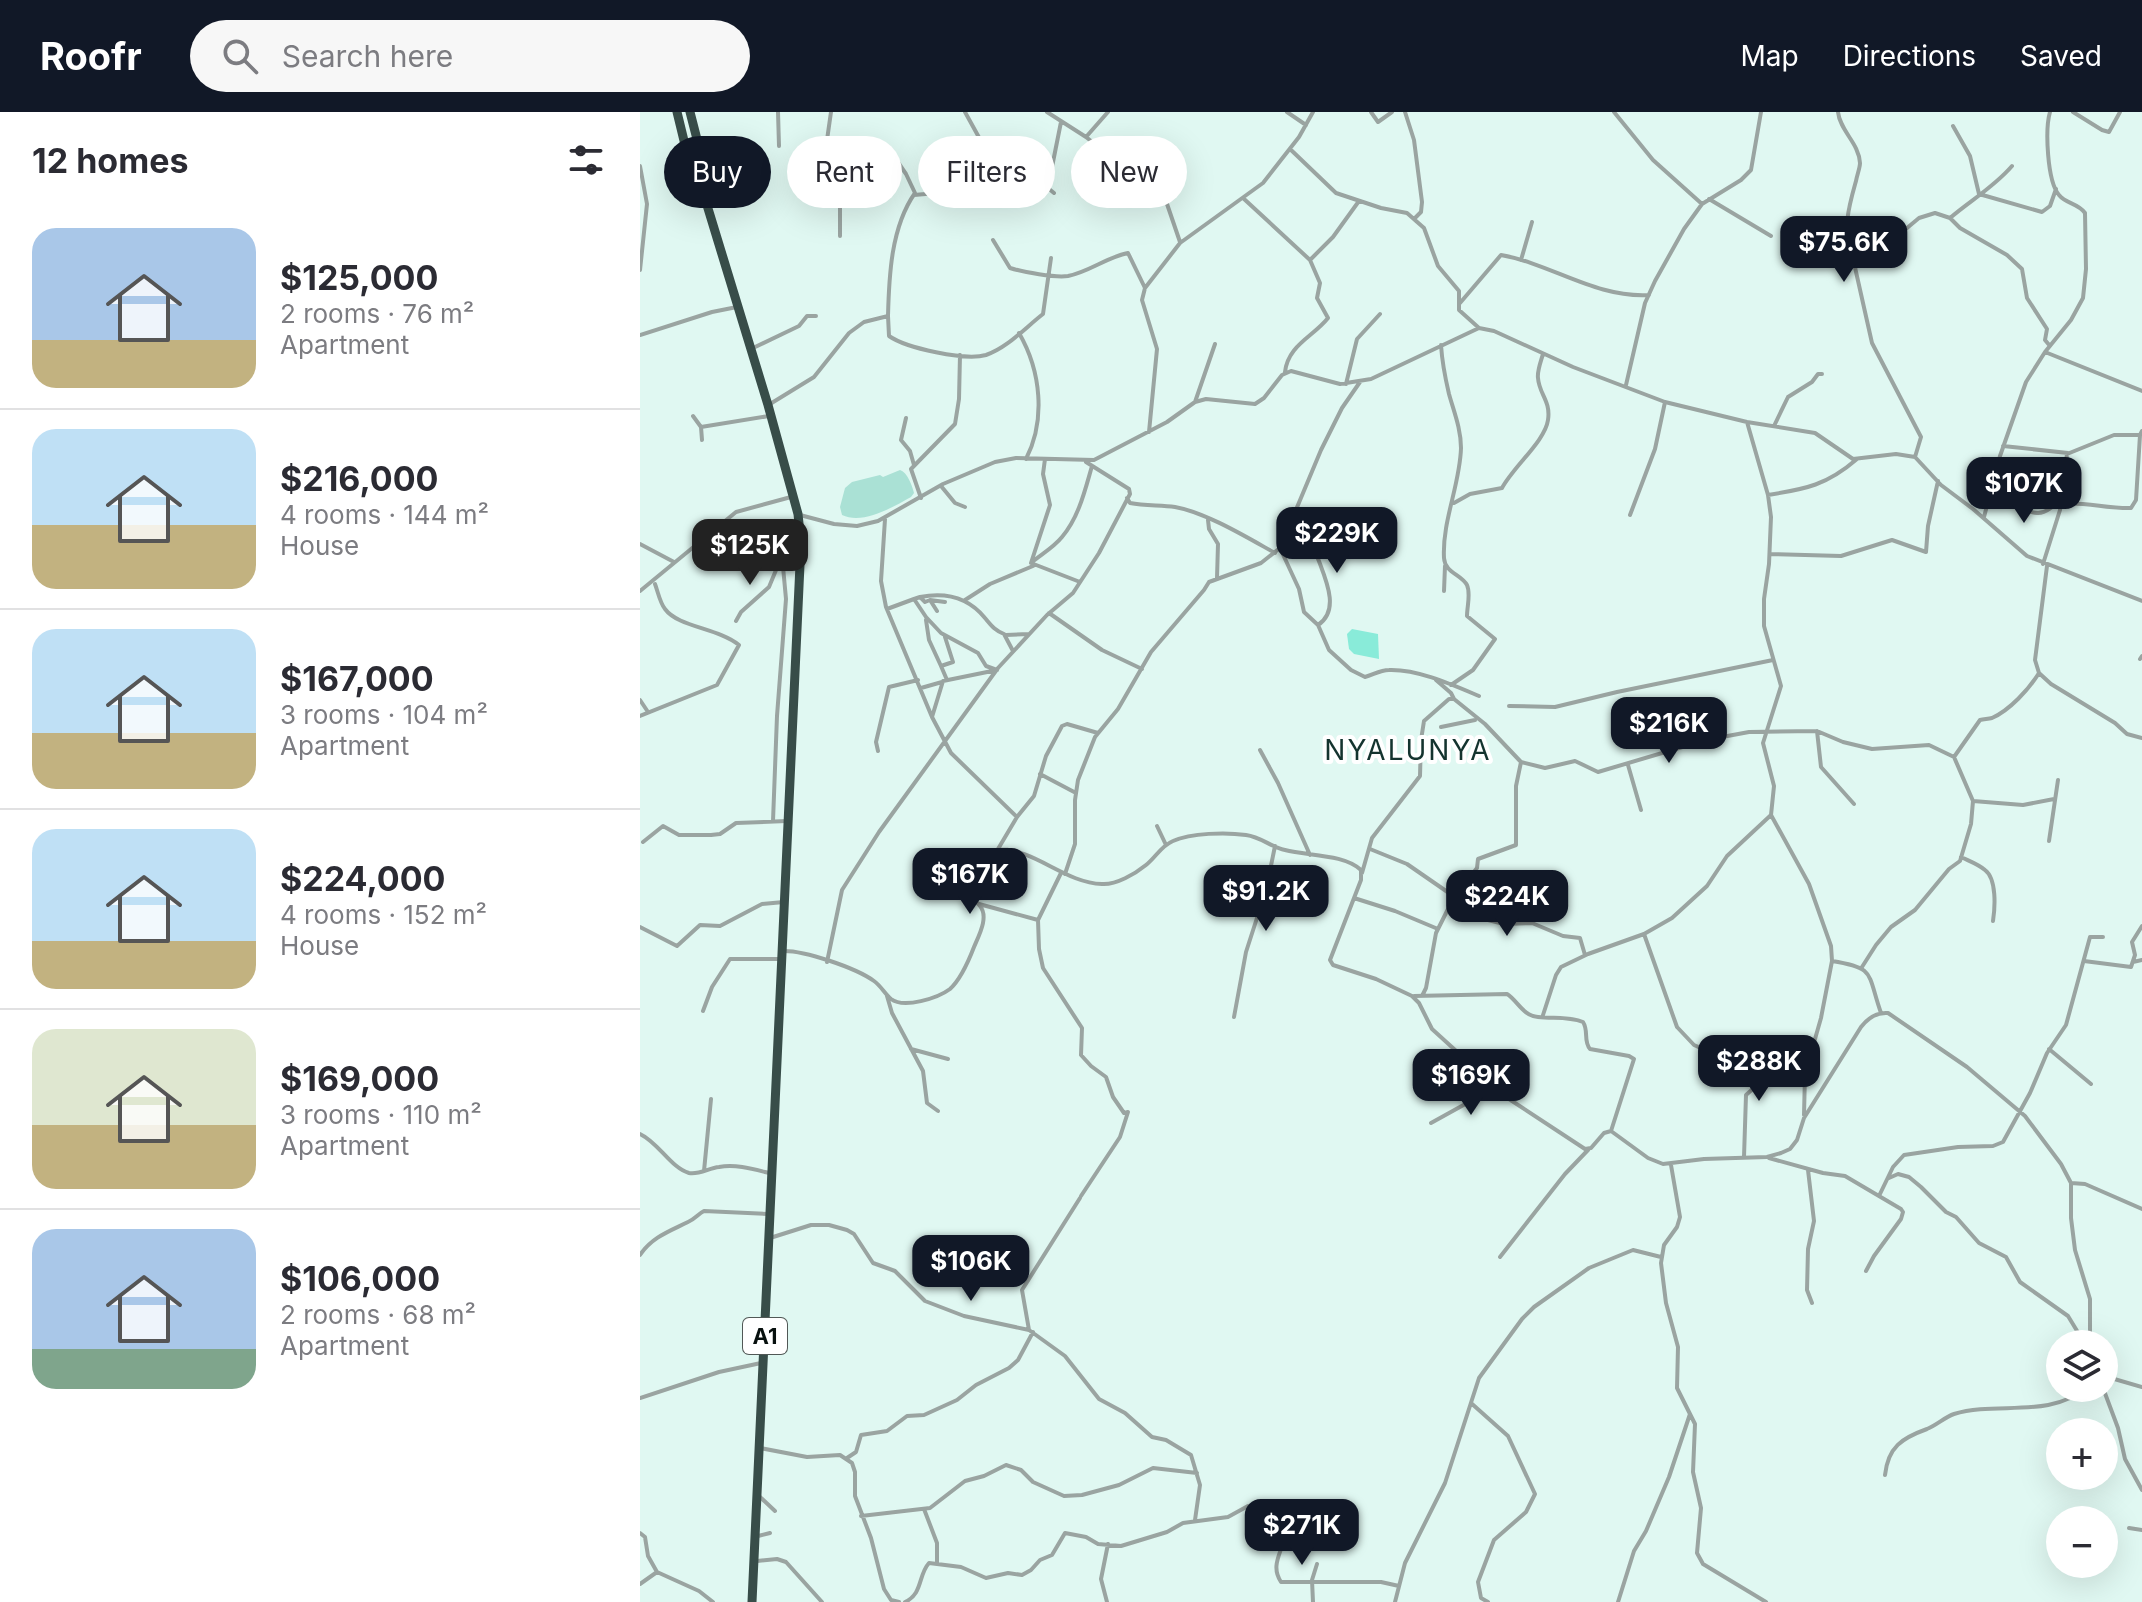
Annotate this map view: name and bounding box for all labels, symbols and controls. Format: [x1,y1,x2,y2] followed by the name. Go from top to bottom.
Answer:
[190,20,750,92] search box
[40,33,142,79] text: Roofr
[218,34,262,78] icon: search
[282,38,453,74] text: Search here
[1740,39,1799,73] text: Map
[1843,39,1976,73] text: Directions
[2020,39,2102,73] text: Saved
[664,136,771,208] chip: Buy
[787,136,902,208] chip: Rent
[918,136,1055,208] chip: Filters
[1071,136,1187,208] chip: New
[564,138,608,182] icon: filters
[32,140,188,181] text: 12 homes
[1779,216,1909,284] pin: $75.6K
[1798,226,1890,257] text: $75.6K
[280,257,438,298] text: $125,000
[96,260,192,356] icon: home
[280,298,474,329] text: 2 rooms · 76 m²
[280,329,409,360] text: Apartment
[1968,457,2080,525] pin: $107K
[280,458,439,499] text: $216,000
[96,461,192,557] icon: home
[1984,467,2064,498] text: $107K
[280,499,489,530] text: 4 rooms · 144 m²
[1281,507,1393,575] pin: $229K
[1294,517,1380,548] text: $229K
[694,519,806,587] pin: $125K
[710,529,790,560] text: $125K
[280,530,359,561] text: House
[280,658,434,699] text: $167,000
[96,661,192,757] icon: home
[1613,697,1725,765] pin: $216K
[280,699,488,730] text: 3 rooms · 104 m²
[1629,707,1709,738] text: $216K
[280,730,409,761] text: Apartment
[1324,733,1492,767] district label: NYALUNYA
[914,848,1026,916] pin: $167K
[280,858,446,899] text: $224,000
[931,858,1009,889] text: $167K
[96,861,192,957] icon: home
[1201,865,1331,933] pin: $91.2K
[1451,870,1563,938] pin: $224K
[1222,875,1310,906] text: $91.2K
[1464,880,1550,911] text: $224K
[280,899,487,930] text: 4 rooms · 152 m²
[280,930,359,961] text: House
[1703,1035,1815,1103] pin: $288K
[1716,1045,1802,1076] text: $288K
[1415,1049,1527,1117] pin: $169K
[280,1058,439,1099] text: $169,000
[1431,1059,1511,1090] text: $169K
[96,1061,192,1157] icon: home
[280,1099,482,1130] text: 3 rooms · 110 m²
[280,1130,409,1161] text: Apartment
[915,1235,1027,1303] pin: $106K
[930,1245,1012,1276] text: $106K
[280,1258,440,1299] text: $106,000
[96,1261,192,1357] icon: home
[280,1299,476,1330] text: 2 rooms · 68 m²
[743,1318,787,1354] road number: A1
[280,1330,409,1361] text: Apartment
[2046,1330,2118,1578] map controls
[2046,1330,2118,1402] button: layers
[2046,1418,2118,1490] button: +
[1246,1499,1358,1567] pin: $271K
[2046,1506,2118,1578] button: −
[1263,1509,1341,1540] text: $271K

